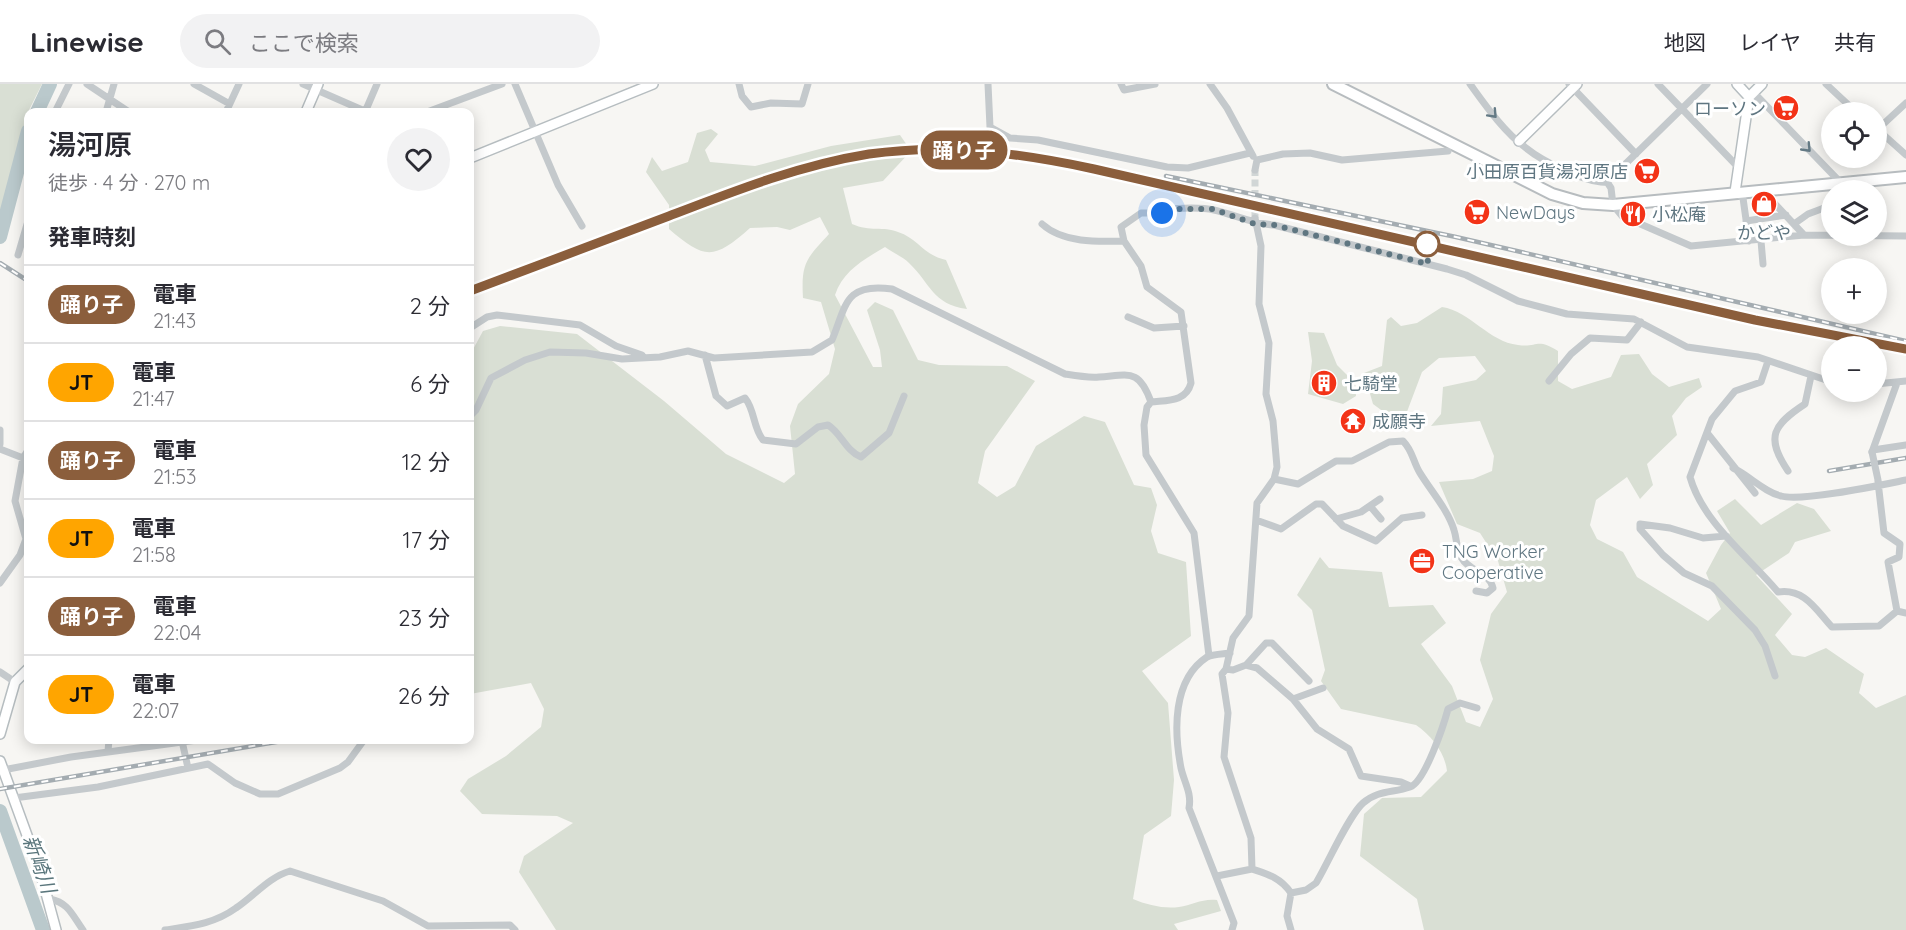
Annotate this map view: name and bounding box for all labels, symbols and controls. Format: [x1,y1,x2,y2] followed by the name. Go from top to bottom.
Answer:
[180,14,600,68] search box
[30,24,144,59] text: Linewise
[201,25,234,58] icon: search
[249,29,359,57] text: ここで検索
[1664,29,1706,55] text: 地図
[1739,29,1801,55] text: レイヤ
[1834,29,1876,55] text: 共有
[1771,93,1801,123] supermarket icon: ローソン
[1694,97,1766,120] place label: ローソン
[1821,102,1887,402] map controls
[1821,102,1887,168] button: locate
[1486,107,1497,117] one-way arrow
[48,127,132,162] text: 湯河原
[387,128,450,191] button: heart
[930,130,998,170] line badge: 踊り子
[933,137,996,163] text: 踊り子
[1800,141,1811,151] one-way arrow
[1632,156,1662,186] supermarket icon: 小田原百貨湯河原店
[1466,160,1628,183] place label: 小田原百貨湯河原店
[48,170,210,195] text: 徒歩 · 4 分 · 270 m
[1821,180,1887,246] button: layers
[1749,189,1779,219] shop icon: かどや
[1462,197,1492,227] supermarket icon: NewDays
[1147,198,1177,228] your location
[1618,199,1648,229] restaurant icon: 小松庵
[1496,201,1575,224] place label: NewDays
[1652,203,1706,226] place label: 小松庵
[1737,221,1791,244] place label: かどや
[48,223,136,251] text: 発車時刻
[1414,231,1440,257] unlabelled marker
[1821,258,1887,324] button: +
[153,280,197,308] text: 電車
[60,291,123,317] text: 踊り子
[410,292,450,320] text: 2 分
[153,308,196,333] text: 21:43
[1821,336,1887,402] button: −
[132,358,176,386] text: 電車
[1309,368,1339,398] building icon: 七騎堂
[69,369,93,395] text: JT
[410,370,450,398] text: 6 分
[1344,372,1398,395] place label: 七騎堂
[132,386,174,411] text: 21:47
[1338,406,1368,436] temple icon: 成願寺
[1372,410,1426,433] place label: 成願寺
[153,436,197,464] text: 電車
[60,447,123,473] text: 踊り子
[402,448,450,476] text: 12 分
[153,464,197,489] text: 21:53
[132,514,176,542] text: 電車
[69,525,93,551] text: JT
[403,526,450,554] text: 17 分
[1442,540,1545,584] place label: TNG Worker Cooperative
[132,542,176,567] text: 21:58
[1407,546,1437,576] office icon: TNG Worker Cooperative
[153,592,197,620] text: 電車
[60,603,123,629] text: 踊り子
[398,604,450,632] text: 23 分
[153,620,201,645] text: 22:04
[132,670,176,698] text: 電車
[69,681,93,707] text: JT
[398,682,450,710] text: 26 分
[132,698,179,723] text: 22:07
[18,832,63,898] water label: 新崎川

